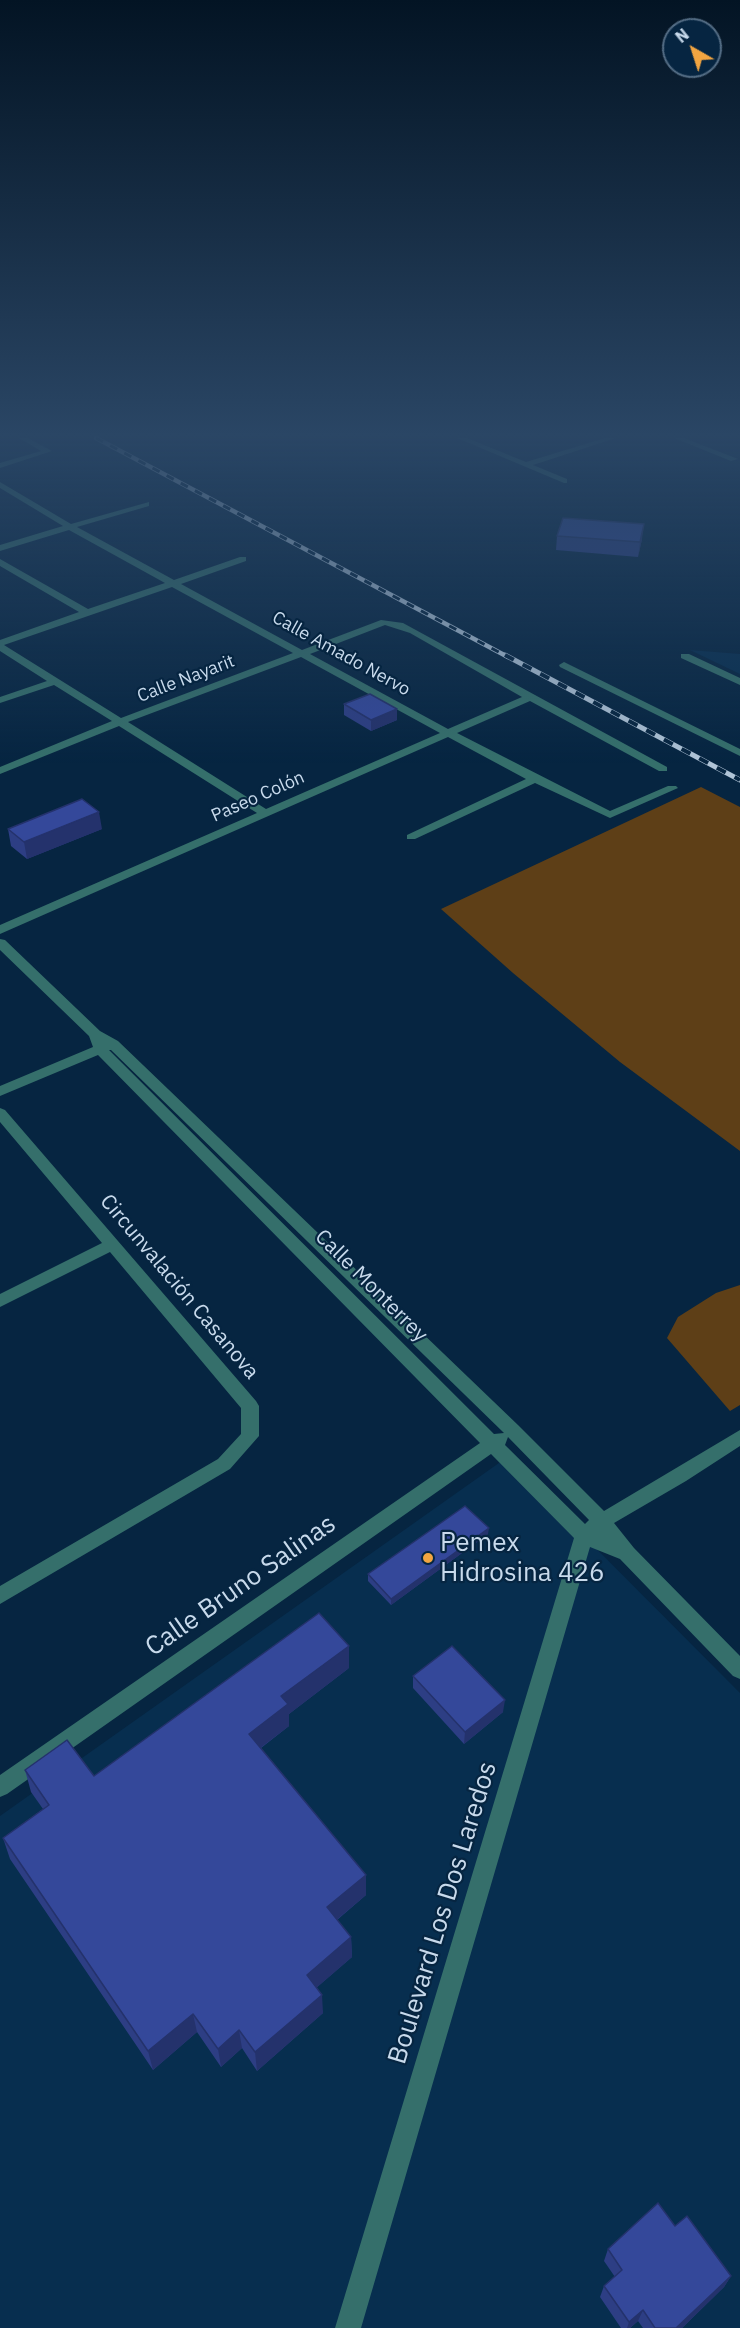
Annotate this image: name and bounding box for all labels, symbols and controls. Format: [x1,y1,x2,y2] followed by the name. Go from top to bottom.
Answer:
[662,18,722,78] north arrow
[671,24,693,47] text: N
[268,607,414,701] street label: Calle Amado Nervo
[134,651,238,707] street label: Calle Nayarit
[208,767,308,827] street label: Paseo Colón
[94,1189,264,1385] street label: Circunvalación Casanova
[309,1224,433,1348] street label: Calle Monterrey
[140,1509,342,1663] street label: Calle Bruno Salinas
[440,1527,605,1588] place label: Pemex Hidrosina 426
[421,1551,435,1565] marker: Pemex Hidrosina 426
[382,1758,504,2068] street label: Boulevard Los Dos Laredos

